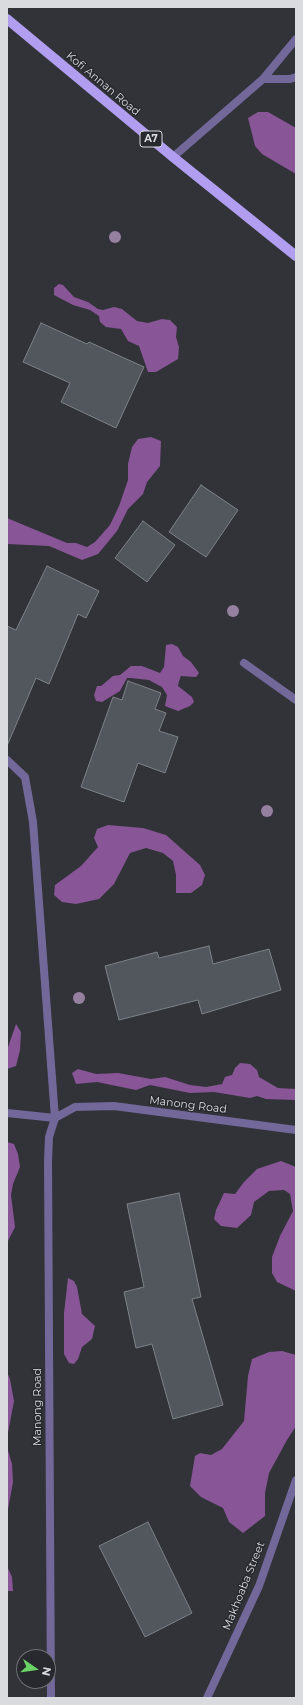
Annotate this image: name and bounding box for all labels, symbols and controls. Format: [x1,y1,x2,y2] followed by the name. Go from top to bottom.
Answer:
[63,49,143,119] street label: Kofi Annan Road
[140,131,162,147] road number: A7
[149,1094,227,1116] street label: Manong Road
[31,1368,45,1446] street label: Manong Road
[220,1540,268,1632] street label: Makhoaba Street
[16,1649,56,1689] north arrow
[39,1666,55,1677] text: N

